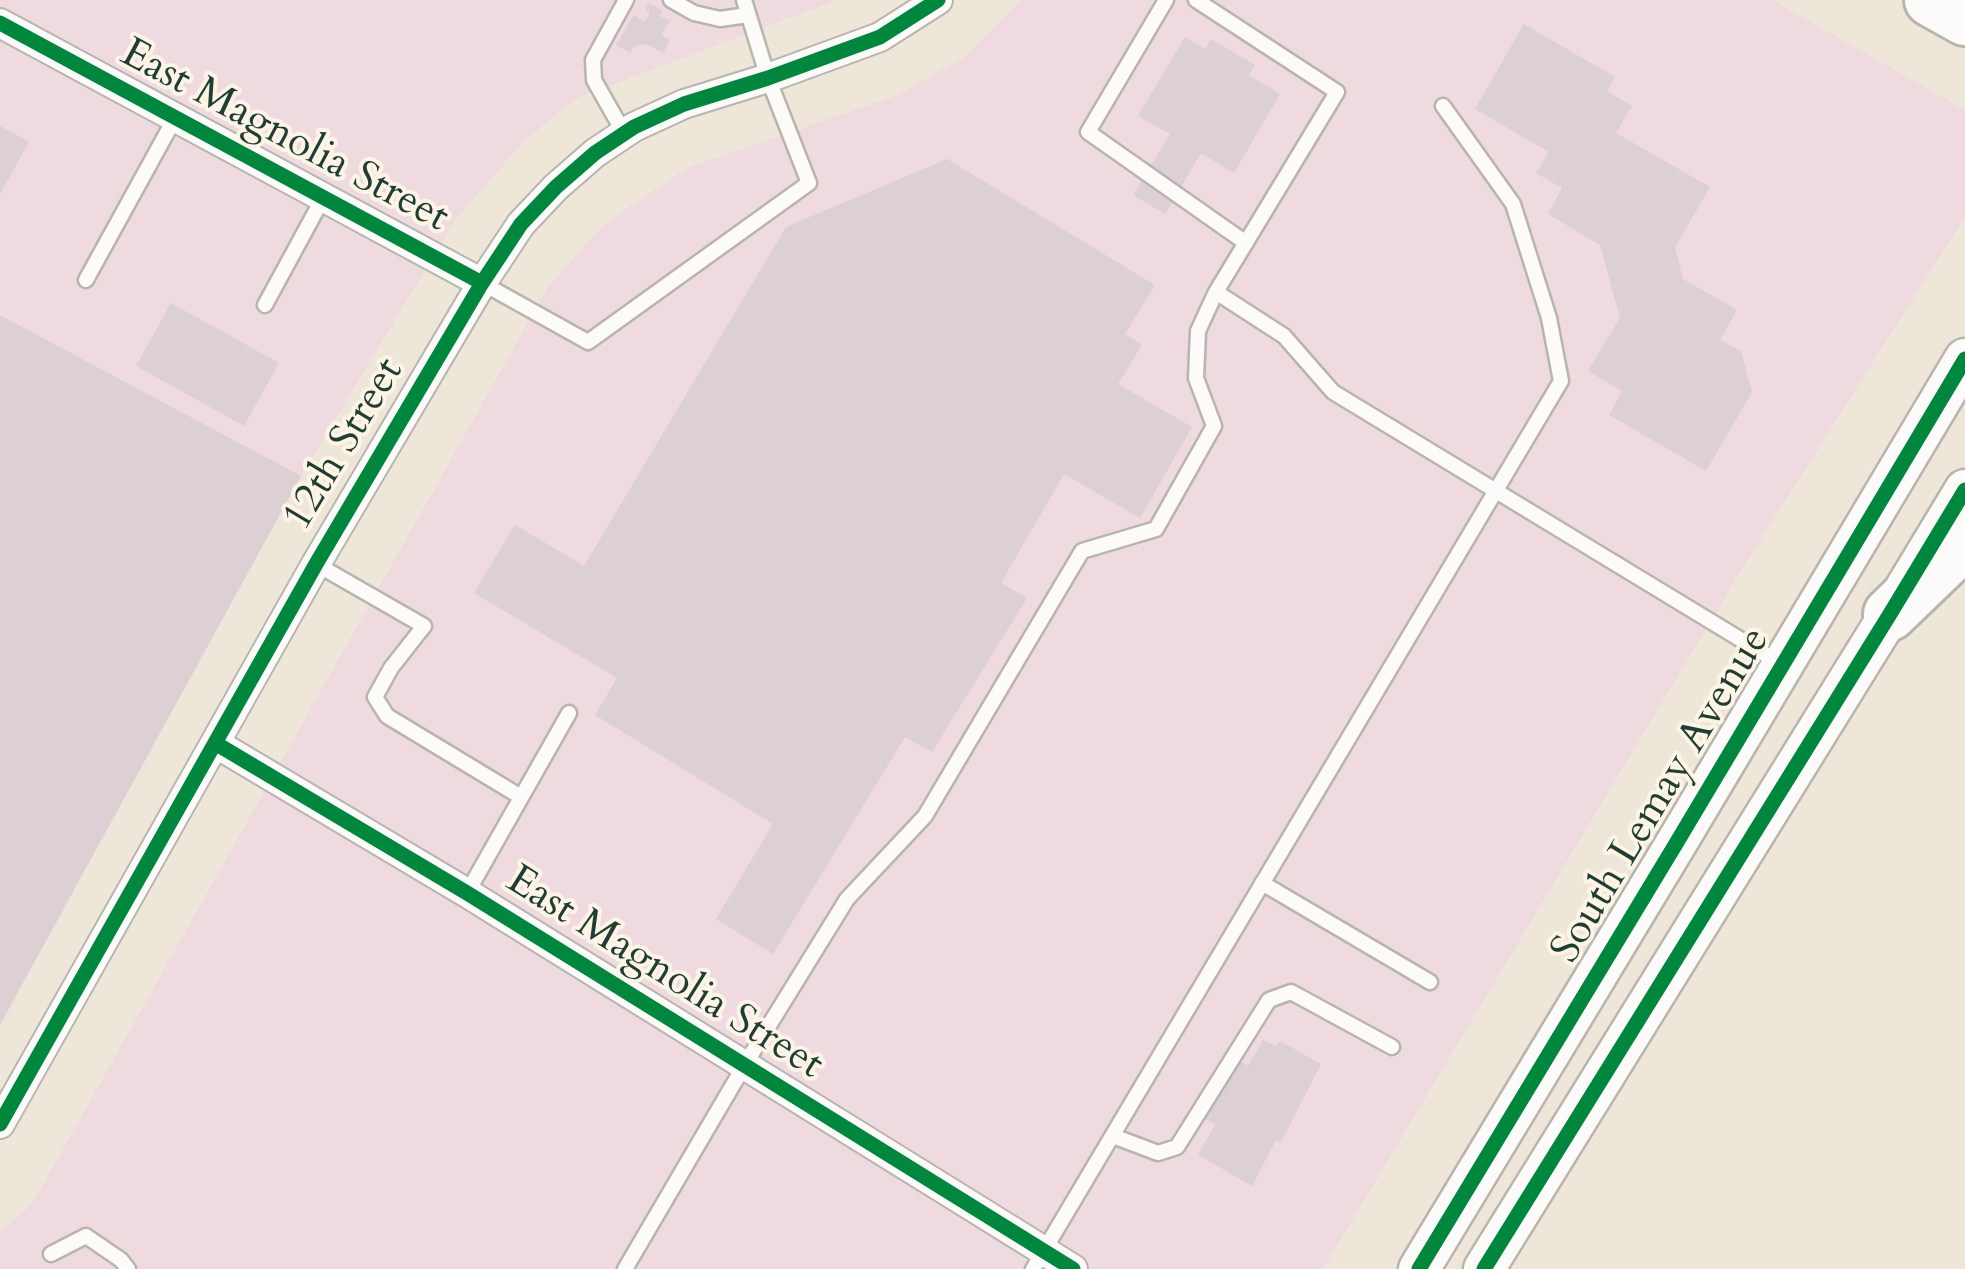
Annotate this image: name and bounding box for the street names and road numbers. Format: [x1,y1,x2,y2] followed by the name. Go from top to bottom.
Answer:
[112,29,456,245] street label: East Magnolia Street
[274,350,416,540] street label: 12th Street
[1542,619,1782,973] street label: South Lemay Avenue
[497,856,831,1092] street label: East Magnolia Street

